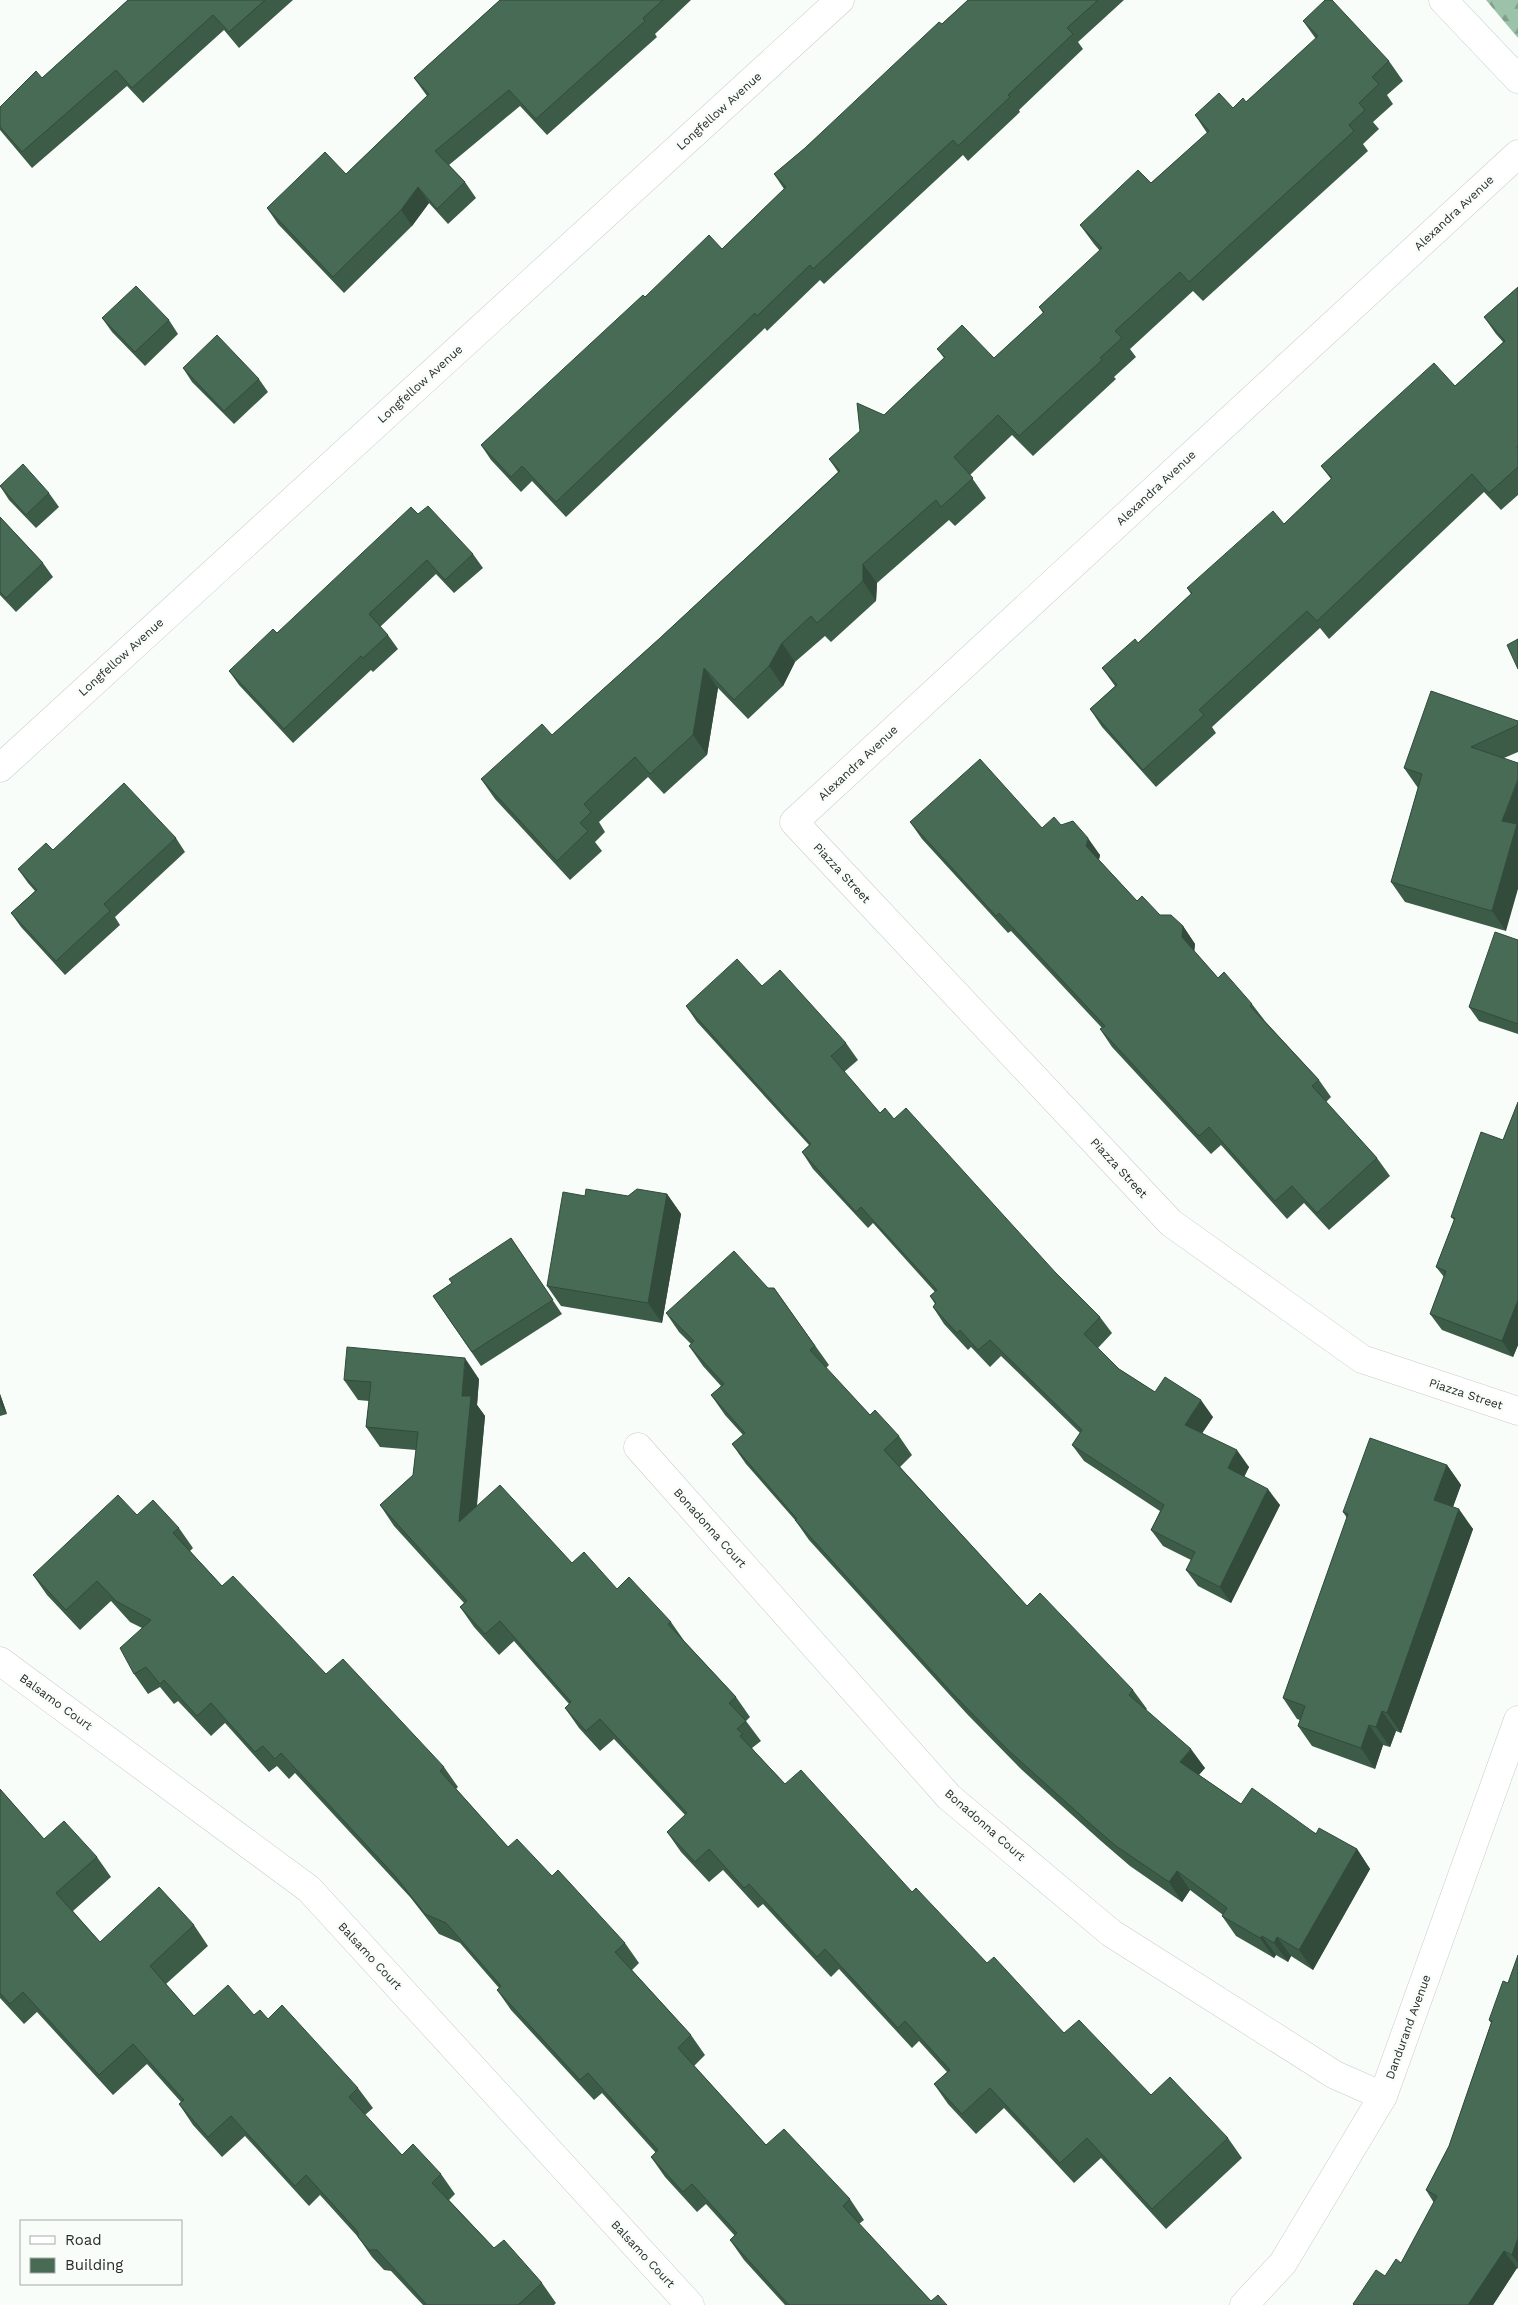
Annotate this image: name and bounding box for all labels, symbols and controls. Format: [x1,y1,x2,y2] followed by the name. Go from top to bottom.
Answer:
[674,69,764,153] street label: Longfellow Avenue
[1411,173,1497,253] street label: Alexandra Avenue
[375,342,465,426] street label: Longfellow Avenue
[1113,448,1199,528] street label: Alexandra Avenue
[76,615,166,699] street label: Longfellow Avenue
[815,723,901,803] street label: Alexandra Avenue
[811,840,873,906] street label: Piazza Street
[1088,1135,1150,1201] street label: Piazza Street
[1427,1375,1505,1413] street label: Piazza Street
[671,1485,749,1571] street label: Bonadonna Court
[17,1671,95,1733] street label: Balsamo Court
[942,1786,1028,1864] street label: Bonadonna Court
[335,1920,405,1992] street label: Balsamo Court
[1383,1973,1433,2081] street label: Dandurand Avenue
[608,2218,678,2290] street label: Balsamo Court
[20,2220,182,2285] legend
[65,2231,102,2249] text: Road
[65,2256,123,2274] text: Building

